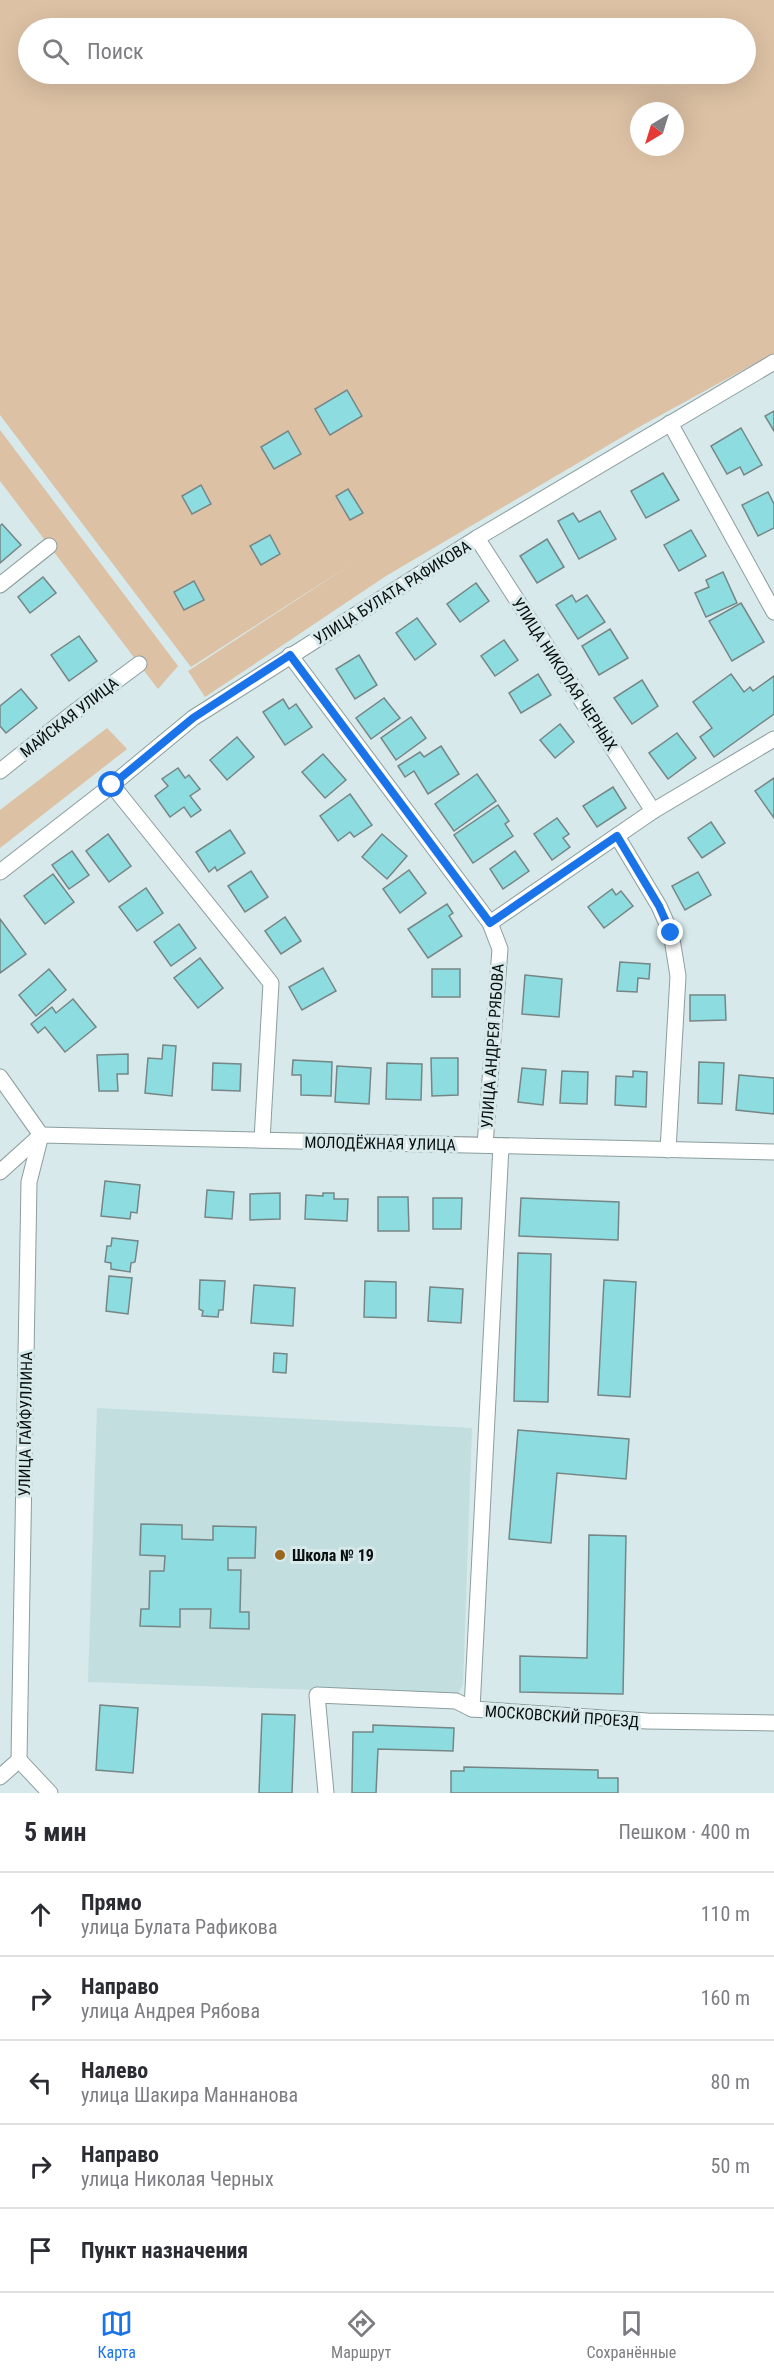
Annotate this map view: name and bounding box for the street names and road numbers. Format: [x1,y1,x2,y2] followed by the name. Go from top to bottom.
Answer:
[310,536,474,649] street label: УЛИЦА БУЛАТА РАФИКОВА
[508,594,621,754] street label: УЛИЦА НИКОЛАЯ ЧЕРНЫХ
[17,673,122,762] street label: МАЙСКАЯ УЛИЦА
[477,963,508,1129] street label: УЛИЦА АНДРЕЯ РЯБОВА
[304,1133,456,1154] street label: МОЛОДЁЖНАЯ УЛИЦА
[15,1351,36,1497] street label: УЛИЦА ГАЙФУЛЛИНА
[484,1702,640,1731] street label: МОСКОВСКИЙ ПРОЕЗД

